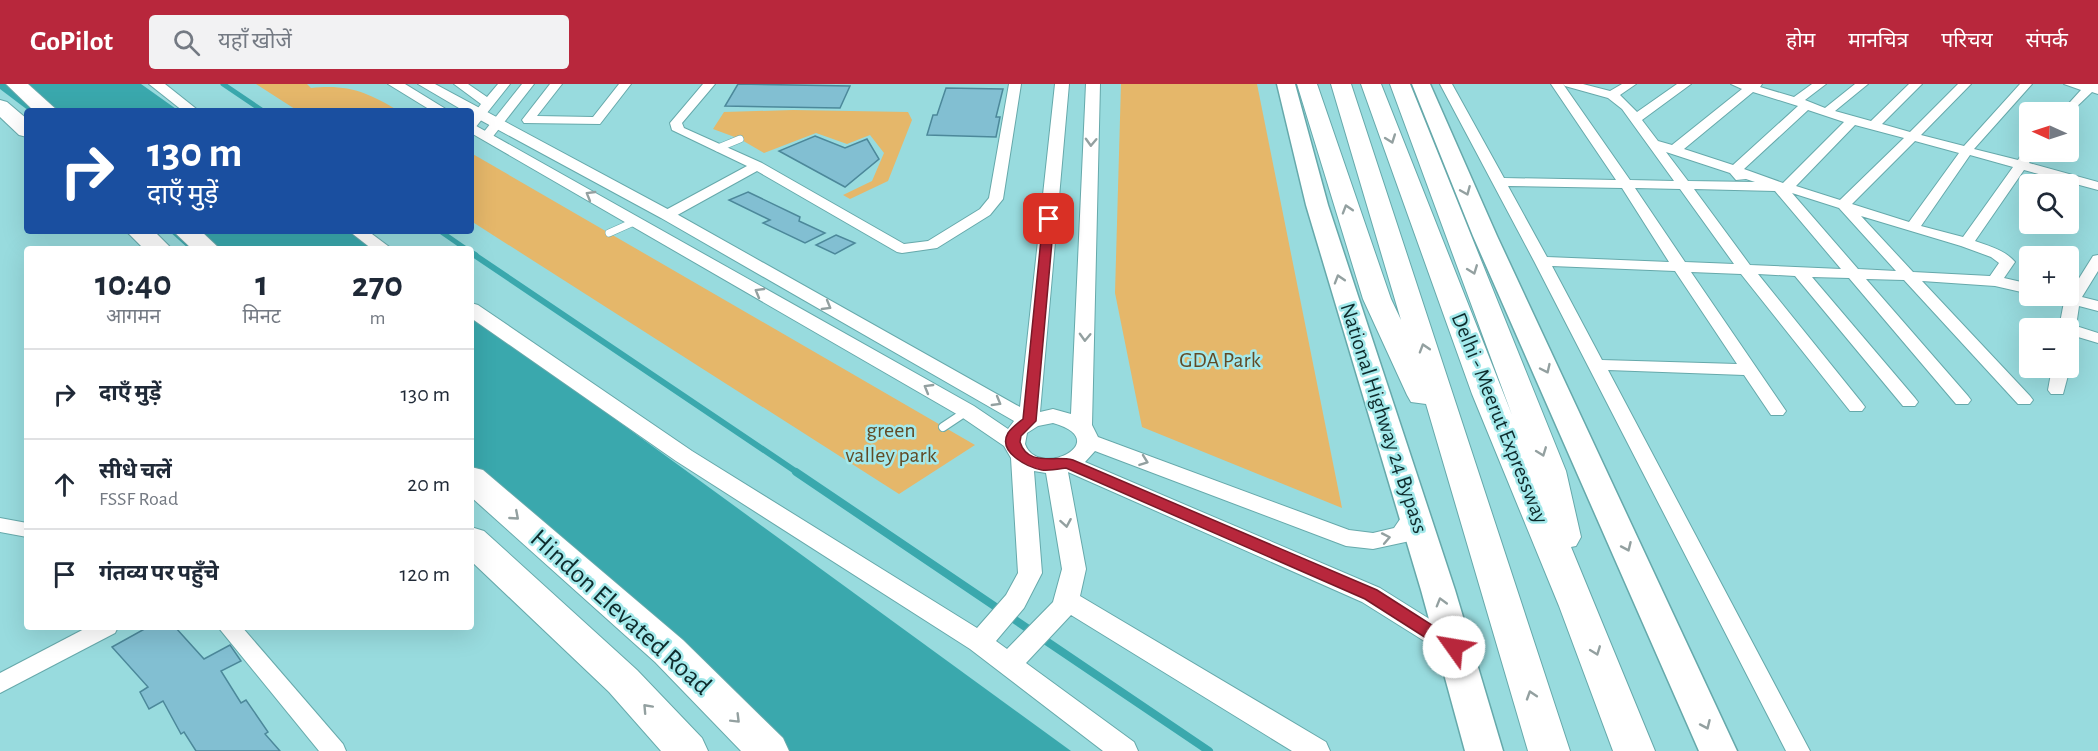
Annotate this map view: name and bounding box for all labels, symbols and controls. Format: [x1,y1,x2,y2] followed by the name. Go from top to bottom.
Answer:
[149,15,569,69] search box
[170,26,203,59] icon: search
[30,28,113,56] text: GoPilot
[218,30,292,52] text: यहाँ खोजें
[1786,30,1815,51] text: होम
[1848,30,1908,51] text: मानचित्र
[1941,30,1993,51] text: परिचय
[2026,30,2068,51] text: संपर्क
[2019,102,2079,162] north arrow
[2019,102,2079,378] map controls
[48,132,126,210] icon: right
[147,132,242,174] text: 130 m
[1383,133,1396,144] one-way arrow
[1085,138,1098,147] one-way arrow
[2019,174,2079,234] button: search
[147,181,218,208] text: दाएँ मुड़ें
[1459,185,1471,196] one-way arrow
[586,191,596,202] one-way arrow
[1023,193,1074,244] pin
[1032,202,1065,235] icon: arrive
[1341,204,1354,215] one-way arrow
[2019,246,2079,306] button: +
[1466,264,1478,275] one-way arrow
[95,266,172,302] text: 10:40
[255,266,268,302] text: 1
[352,267,403,303] text: 270
[1334,274,1347,285] one-way arrow
[755,287,765,299] one-way arrow
[821,299,831,310] one-way arrow
[1336,300,1432,536] street label: National Highway 24 Bypass
[106,307,161,327] text: आगमन
[243,307,281,327] text: मिनट
[369,308,385,328] text: m
[1448,309,1553,527] street label: Delhi - Meerut Expressway
[2019,318,2079,378] button: −
[1078,333,1091,342] one-way arrow
[1419,343,1431,354] one-way arrow
[1179,349,1261,371] park label: GDA Park
[1539,363,1551,374] one-way arrow
[48,378,81,411] icon: right
[99,382,161,404] text: दाएँ मुड़ें
[401,383,450,405] text: 130 m
[924,384,934,396] one-way arrow
[990,395,1001,407] one-way arrow
[845,419,937,466] park label: green valley park
[1535,446,1548,457] one-way arrow
[1138,453,1149,466] one-way arrow
[99,460,172,482] text: सीधे चलें
[48,468,81,501] icon: ahead
[407,473,450,495] text: 20 m
[99,489,178,509] text: FSSF Road
[508,509,519,520] one-way arrow
[1059,518,1072,528] one-way arrow
[526,524,717,700] street label: Hindon Elevated Road
[1381,532,1391,545] one-way arrow
[1620,540,1632,551] one-way arrow
[48,558,81,591] icon: arrive
[99,562,219,584] text: गंतव्य पर पहुँचे
[400,563,450,585] text: 120 m
[1436,597,1448,608] one-way arrow
[1422,615,1486,679] position arrow
[1588,646,1601,656] one-way arrow
[1526,690,1539,701] one-way arrow
[644,704,655,715] one-way arrow
[729,711,740,722] one-way arrow
[1699,718,1711,729] one-way arrow

